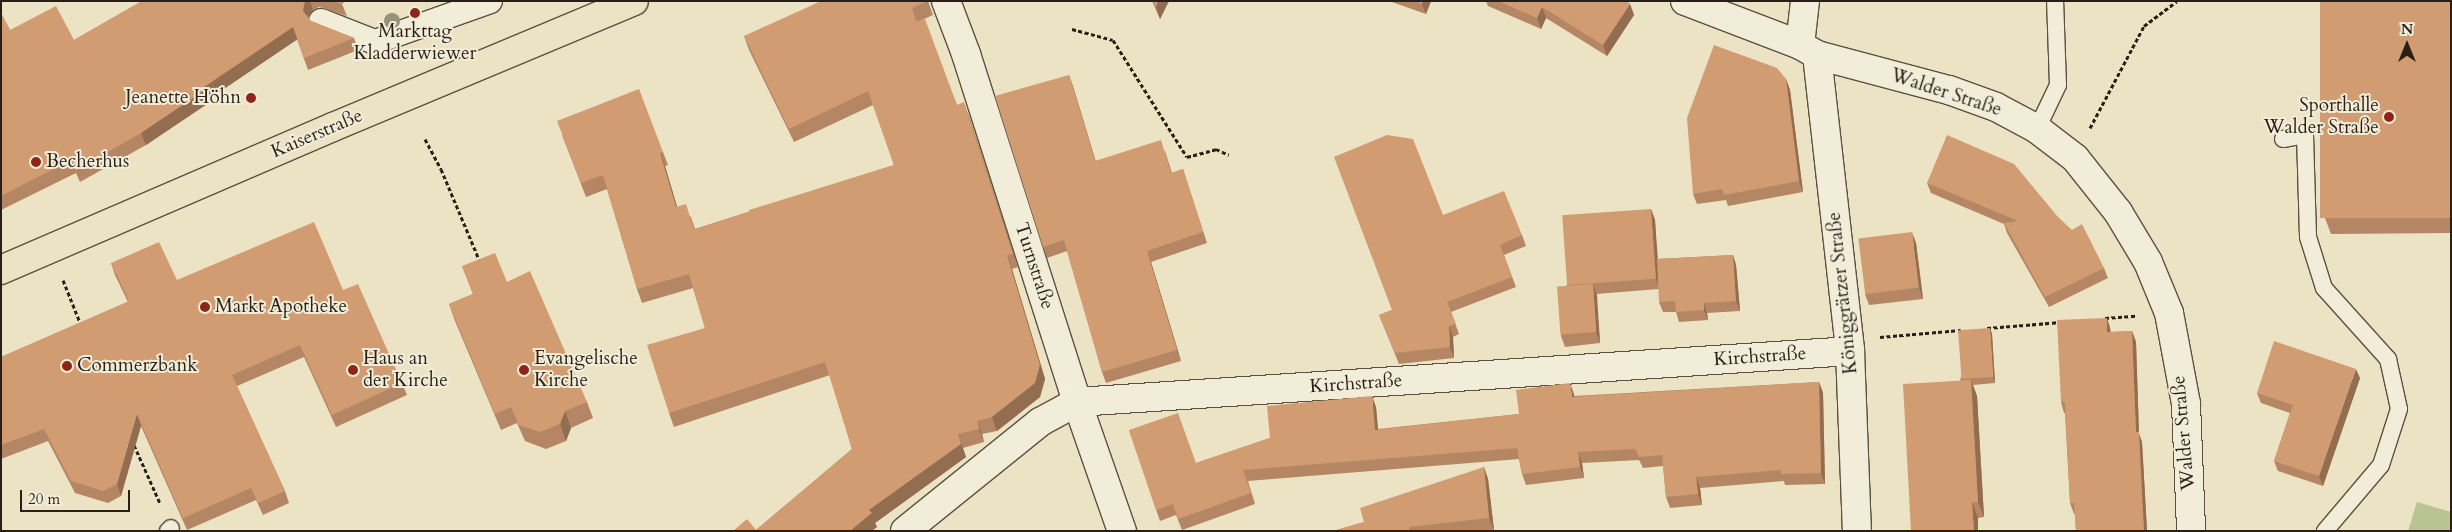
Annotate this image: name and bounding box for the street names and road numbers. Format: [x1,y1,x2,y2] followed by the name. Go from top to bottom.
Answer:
[1888,64,2004,122] street label: Walder Straße
[268,105,366,163] street label: Kaiserstraße
[1823,211,1863,375] street label: Königgrätzer Straße
[1009,220,1059,312] street label: Turnstraße
[1713,342,1807,372] street label: Kirchstraße
[1309,369,1403,399] street label: Kirchstraße
[2168,375,2200,491] street label: Walder Straße

